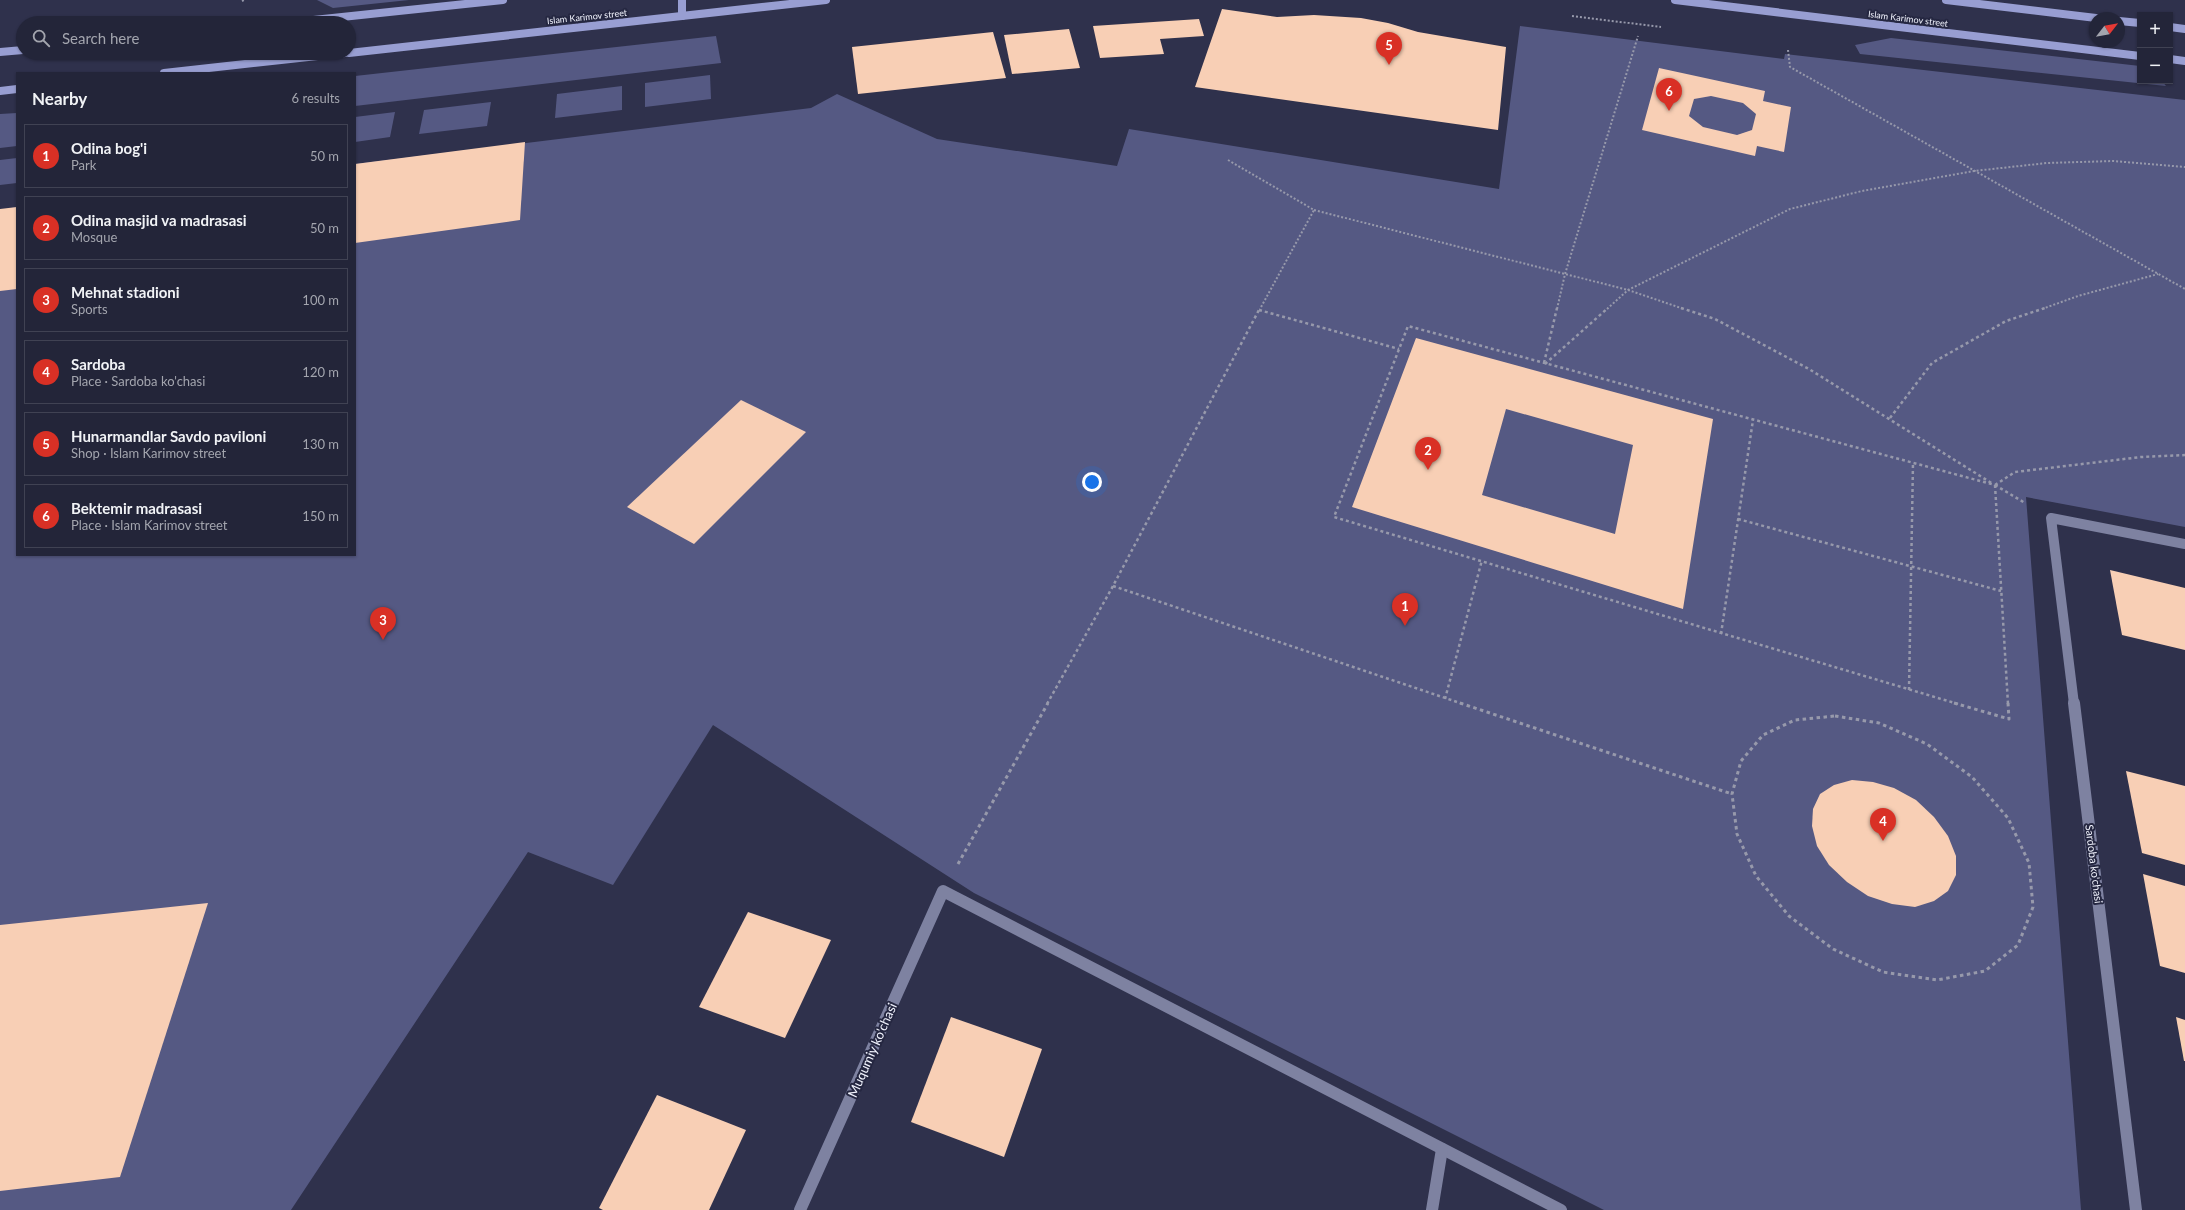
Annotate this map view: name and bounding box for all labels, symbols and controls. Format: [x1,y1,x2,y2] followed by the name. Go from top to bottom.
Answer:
[546,7,628,26] street label: Islam Karimov street
[1867,8,1949,29] street label: Islam Karimov street
[2089,12,2125,48] north arrow
[2137,12,2173,84] map controls
[2137,12,2173,48] button: +
[16,16,356,60] search box
[30,27,52,49] icon: search
[62,29,139,47] text: Search here
[1376,32,1402,65] pin: 5
[2137,48,2173,84] button: −
[1656,78,1682,111] pin: 6
[32,88,87,109] text: Nearby
[292,90,340,106] text: 6 results
[71,139,147,157] text: Odina bog'i
[42,148,50,164] text: 1
[310,148,339,164] text: 50 m
[71,157,96,173] text: Park
[71,211,247,229] text: Odina masjid va madrasasi
[42,220,50,236] text: 2
[310,220,339,236] text: 50 m
[71,229,117,245] text: Mosque
[71,283,180,301] text: Mehnat stadioni
[42,292,50,308] text: 3
[302,292,339,308] text: 100 m
[71,301,108,317] text: Sports
[71,355,125,373] text: Sardoba
[42,364,50,380] text: 4
[302,364,339,380] text: 120 m
[71,373,205,389] text: Place · Sardoba ko'chasi
[71,427,266,445] text: Hunarmandlar Savdo paviloni
[42,436,50,452] text: 5
[302,436,339,452] text: 130 m
[1415,437,1441,470] pin: 2
[71,445,226,461] text: Shop · Islam Karimov street
[1082,472,1102,492] your location
[71,499,202,517] text: Bektemir madrasasi
[42,508,50,524] text: 6
[302,508,339,524] text: 150 m
[71,517,228,533] text: Place · Islam Karimov street
[1392,593,1418,626] pin: 1
[370,607,396,640] pin: 3
[1870,808,1896,841] pin: 4
[2083,824,2106,905] street label: Sardoba ko'chasi
[844,1000,900,1100] street label: Muqumiy ko'chasi

